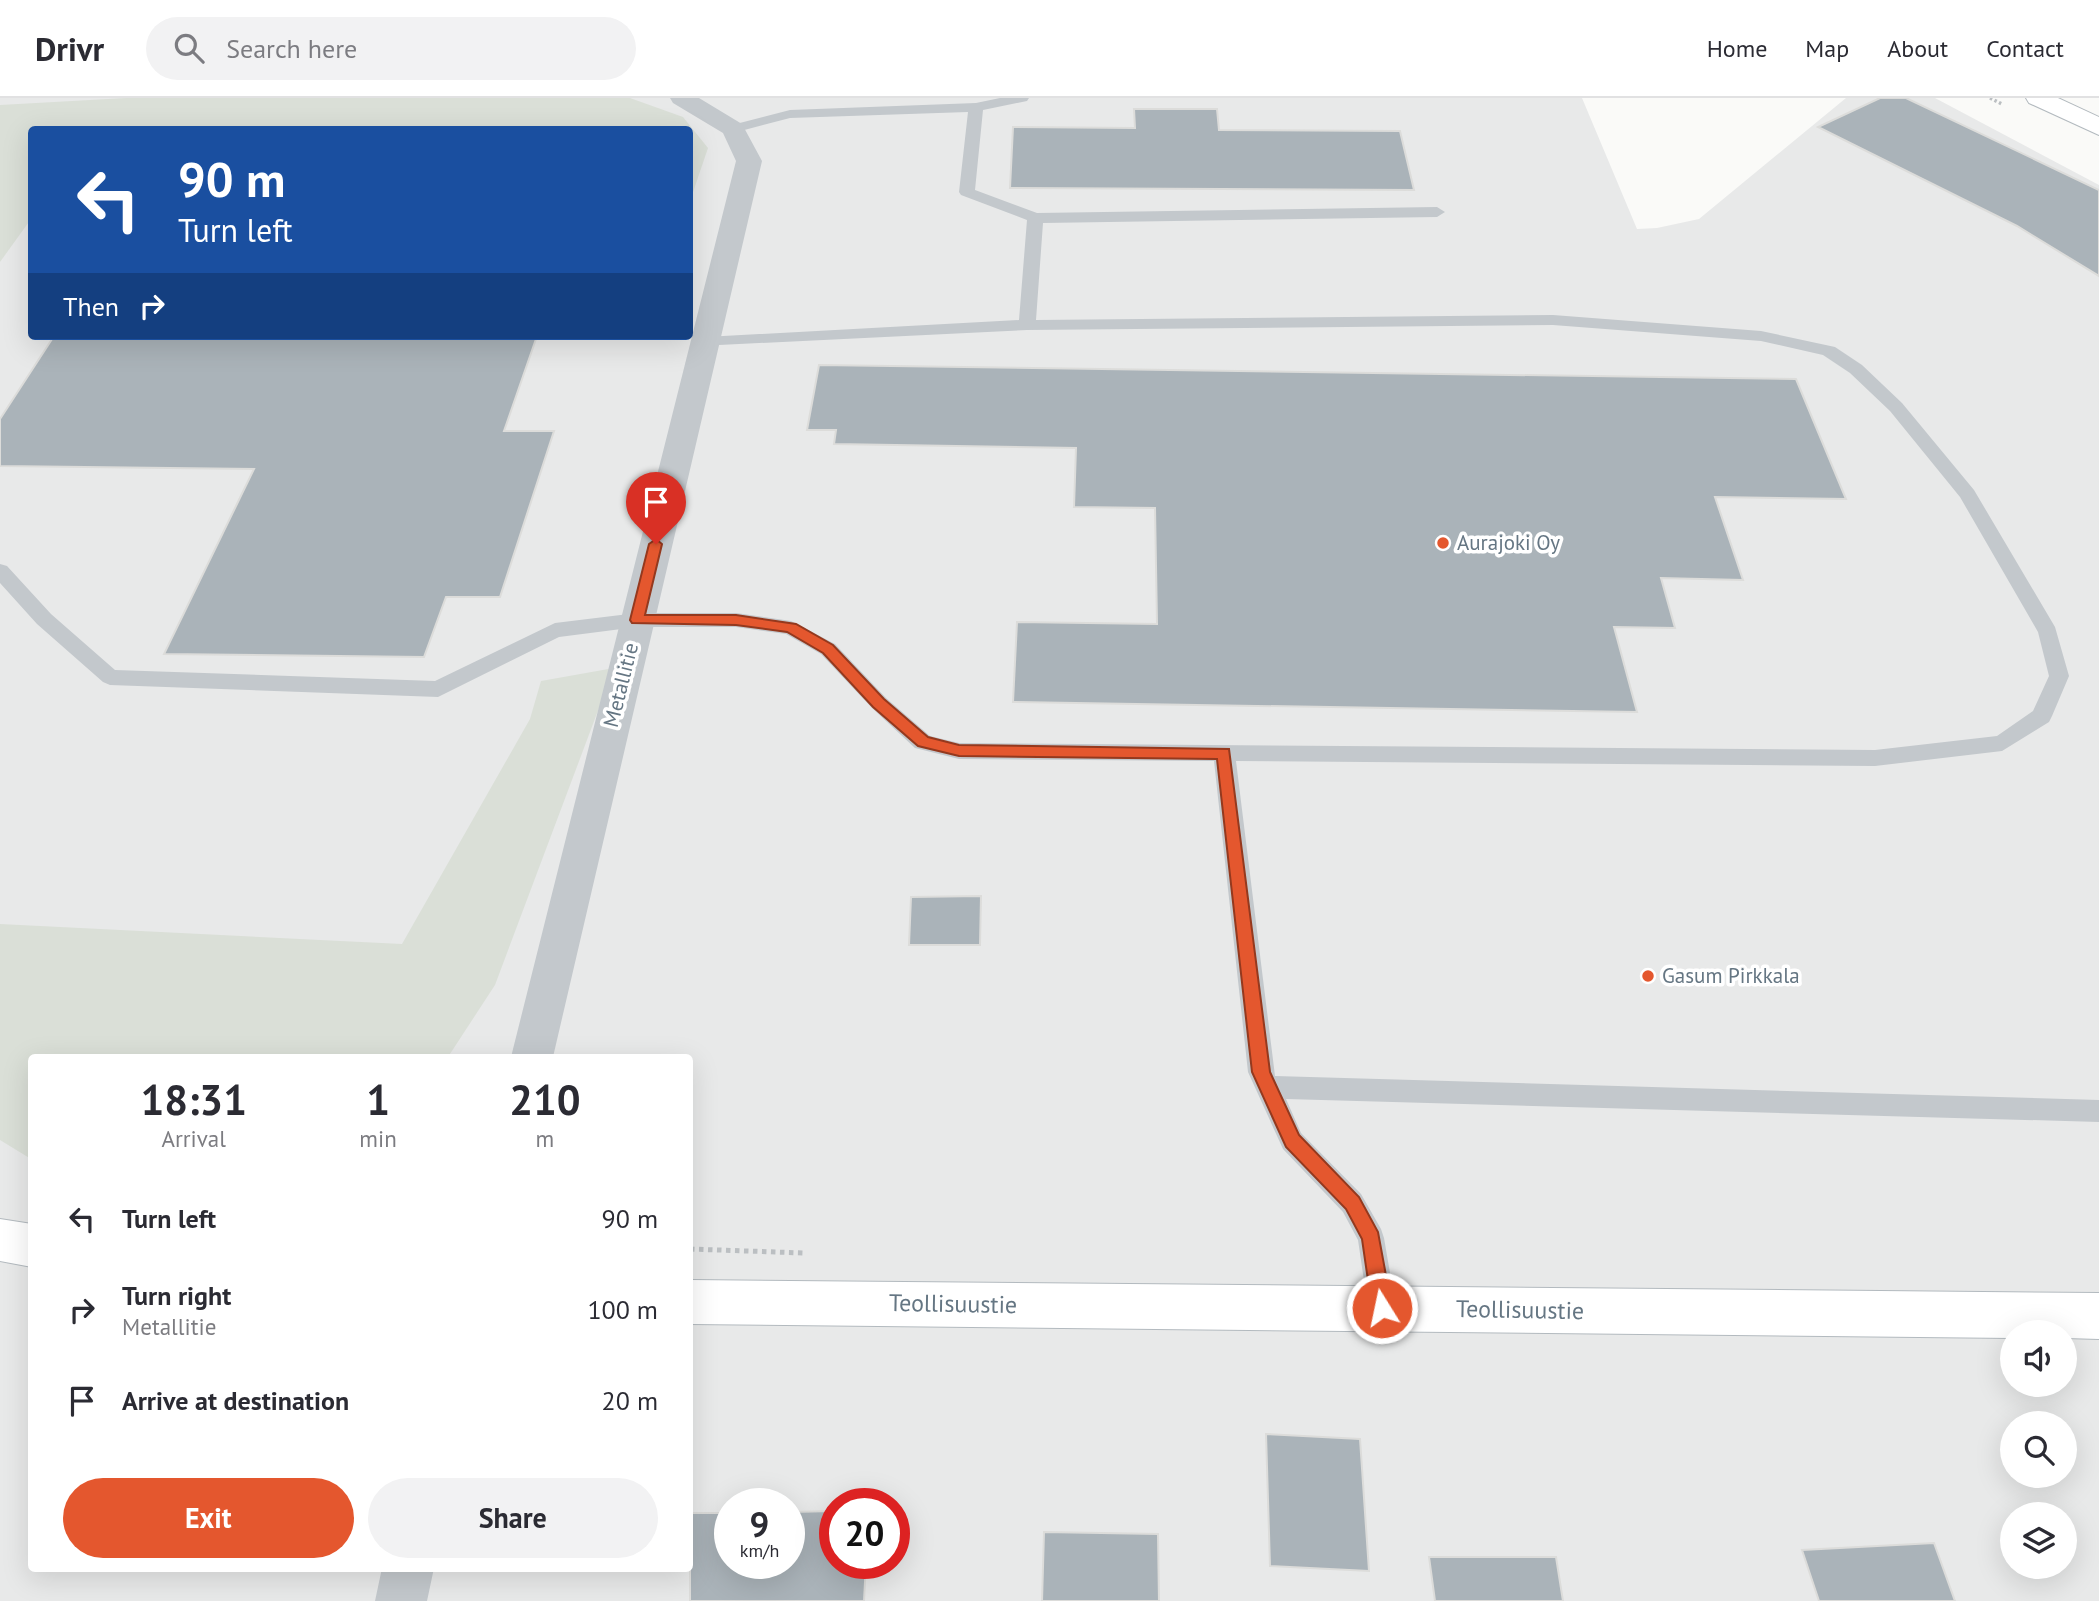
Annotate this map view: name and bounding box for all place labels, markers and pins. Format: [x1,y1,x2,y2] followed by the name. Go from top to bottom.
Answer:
[626,472,686,544] pin
[1457,529,1560,556] place label: Aurajoki Oy
[1435,535,1451,551] marker: Aurajoki Oy
[1662,962,1800,989] place label: Gasum Pirkkala
[1640,968,1656,984] marker: Gasum Pirkkala

